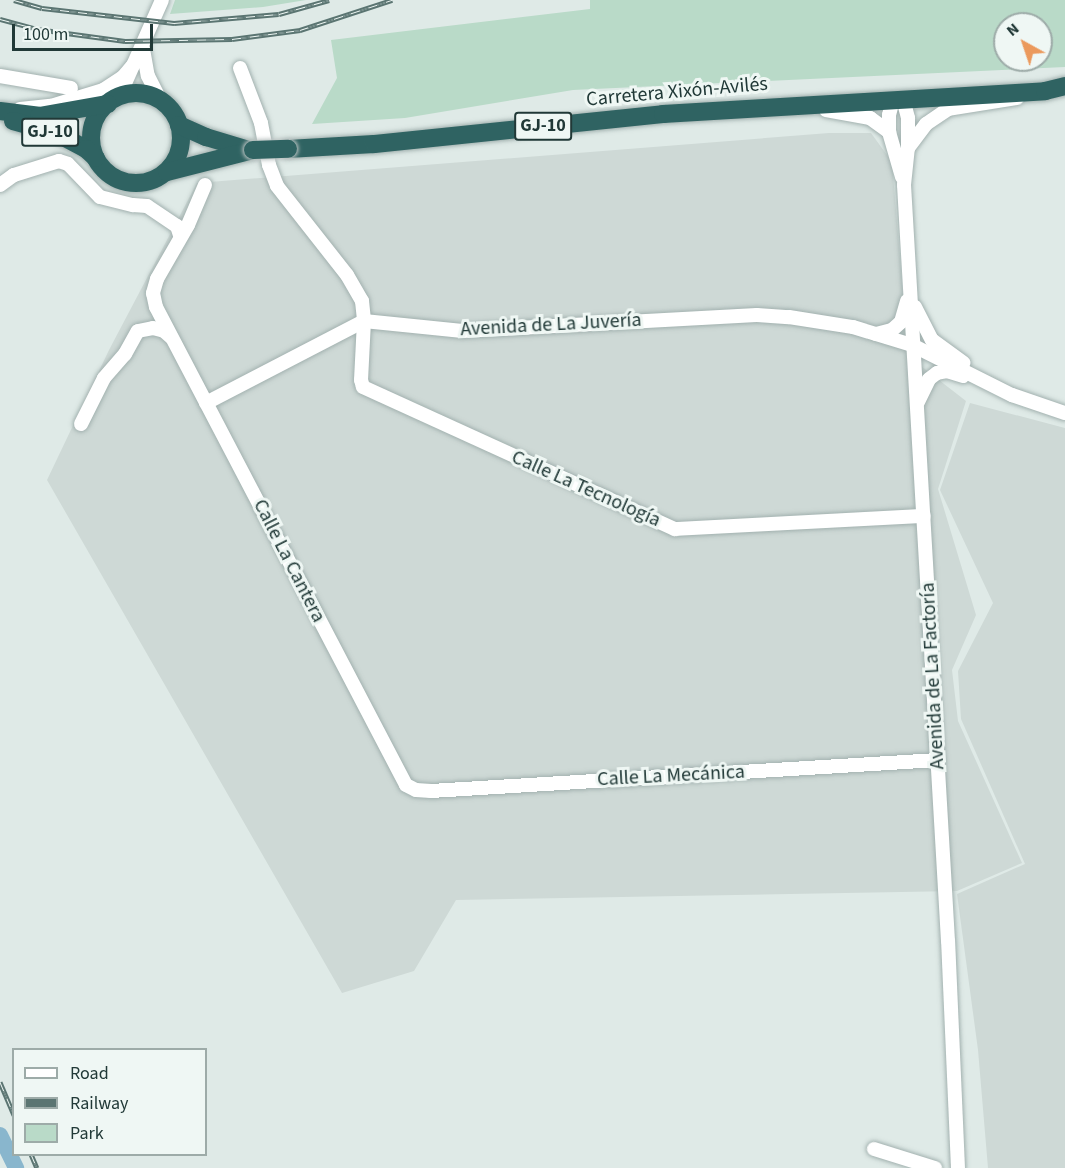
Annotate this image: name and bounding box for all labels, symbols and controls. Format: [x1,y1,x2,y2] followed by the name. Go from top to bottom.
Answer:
[15,12,156,50] scale bar
[993,12,1053,72] north arrow
[1002,18,1024,42] text: N
[23,22,68,47] text: 100 m
[585,72,769,112] street label: Carretera Xixón-Avilés
[513,111,573,141] road number: GJ-10
[20,117,80,147] road number: GJ-10
[460,308,642,342] street label: Avenida de La Juvería
[508,445,664,533] street label: Calle La Tecnología
[248,495,330,627] street label: Calle La Cantera
[916,582,950,770] street label: Avenida de La Factoría
[597,760,745,792] street label: Calle La Mecánica
[12,1048,207,1156] legend
[70,1061,109,1086] text: Road
[70,1091,129,1116] text: Railway
[70,1121,104,1146] text: Park

